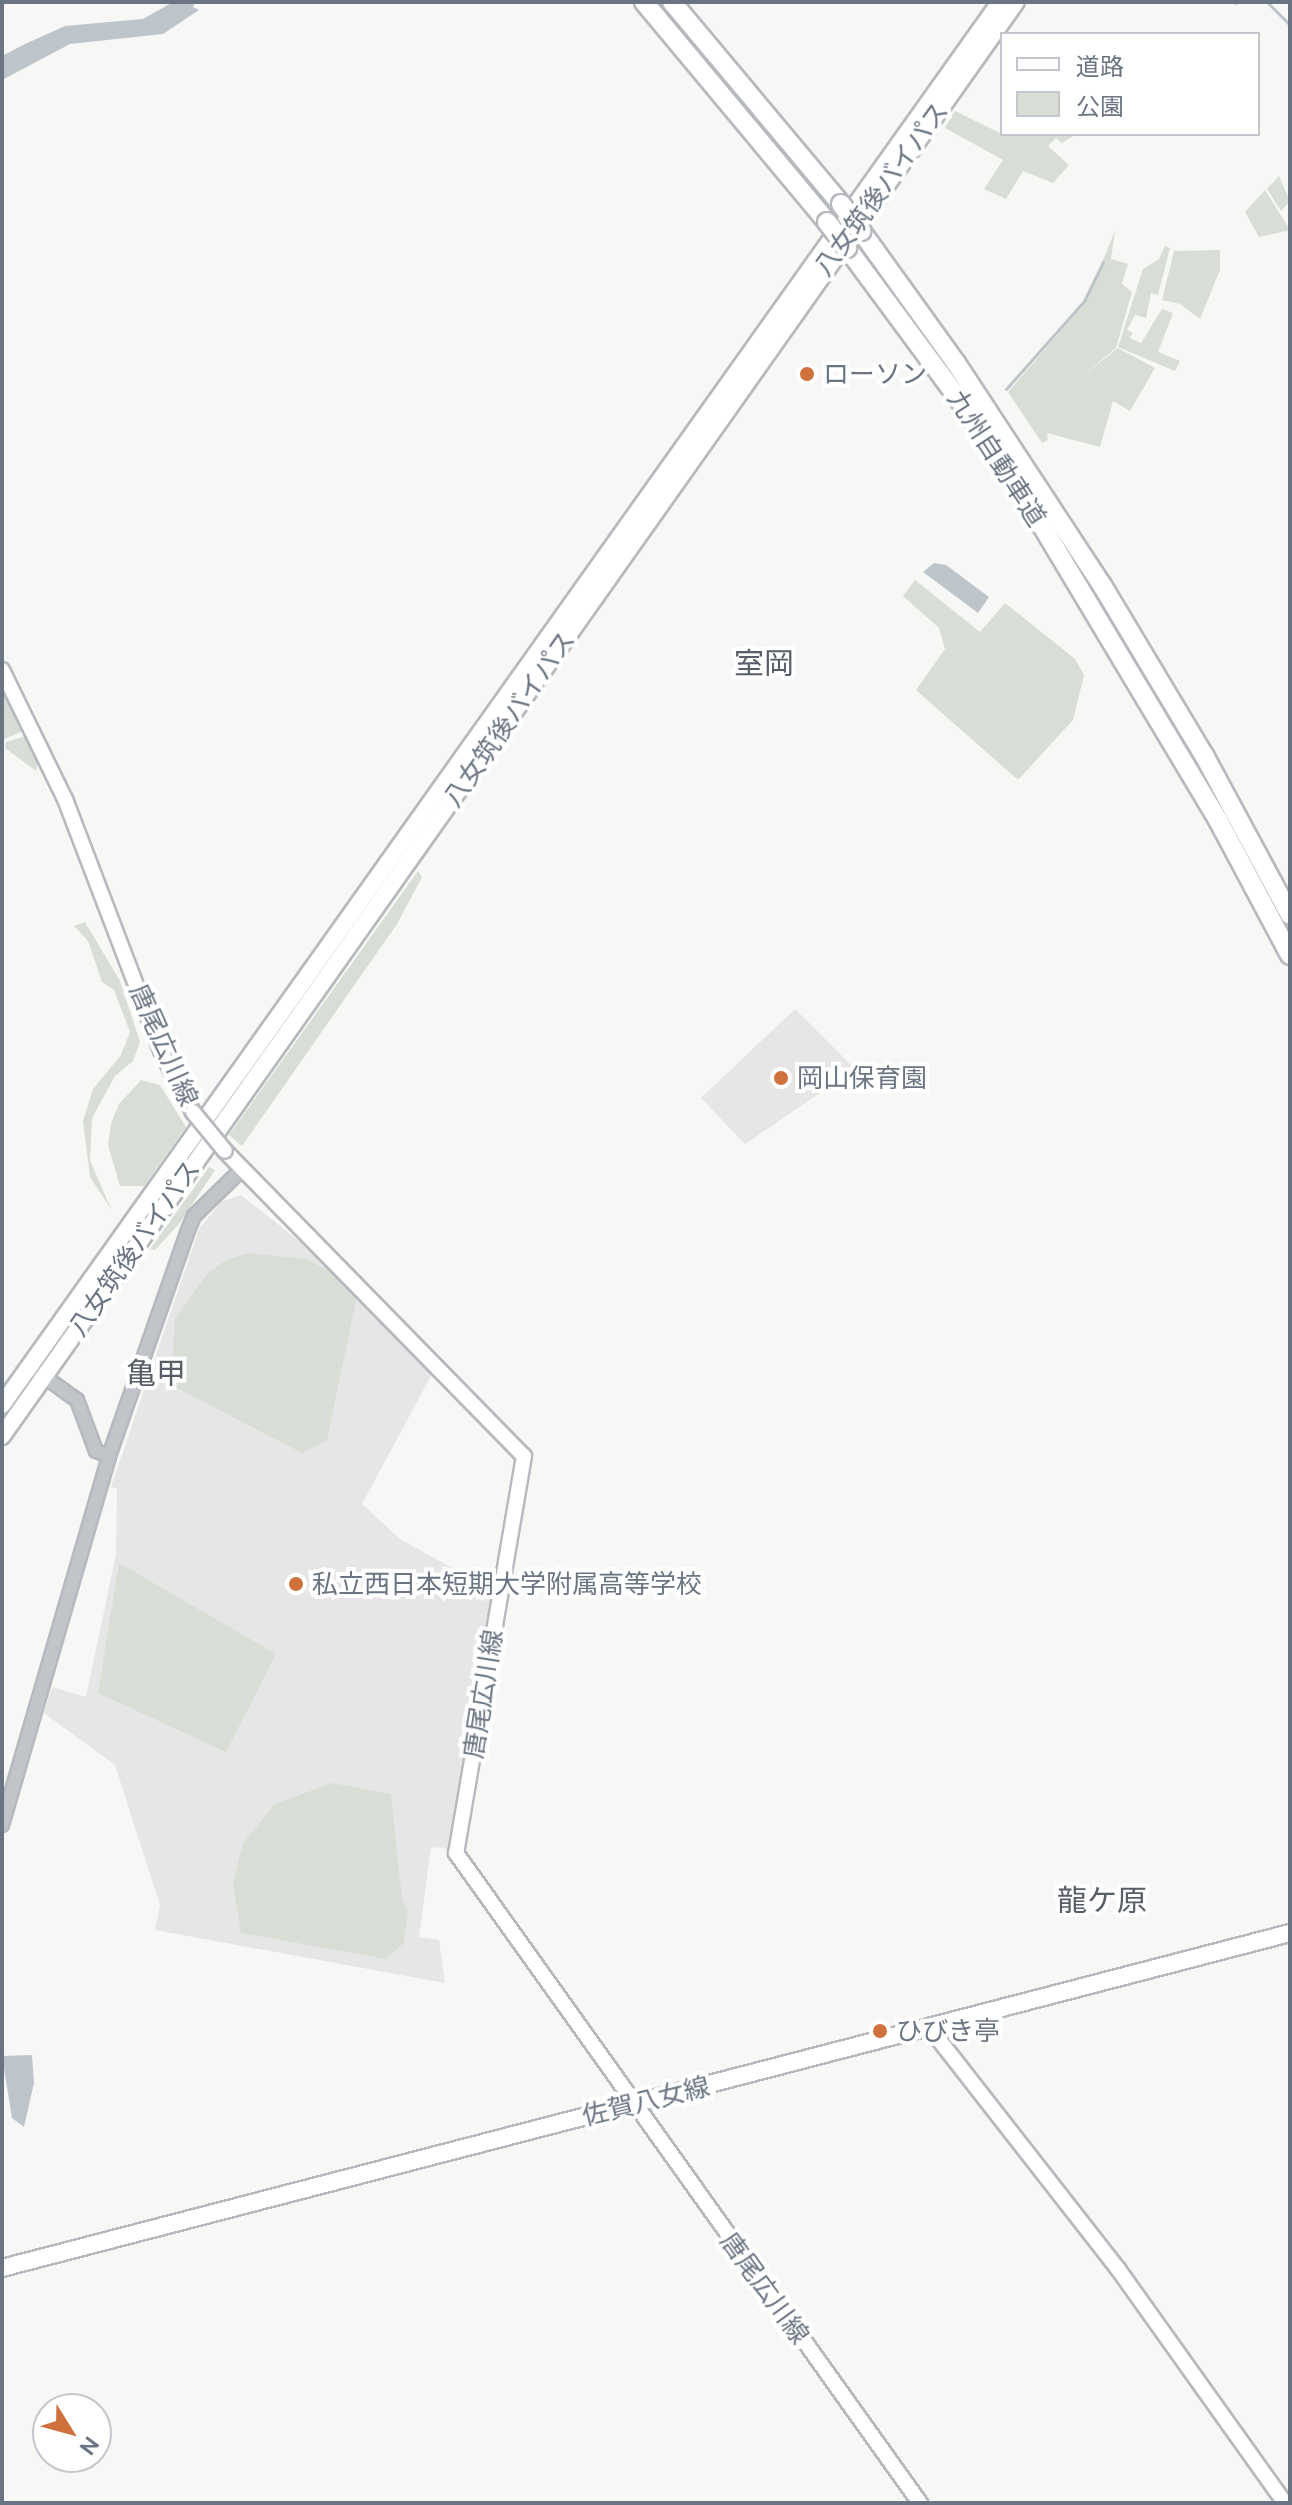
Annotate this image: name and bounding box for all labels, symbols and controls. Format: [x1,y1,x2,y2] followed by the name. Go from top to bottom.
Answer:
[1000,32,1260,136] legend
[1076,53,1124,80] text: 道路
[1076,93,1124,120] text: 公園
[807,96,955,282] street label: 八女筑後バイパス
[823,358,927,390] place label: ローソン
[798,365,816,383] marker: ローソン
[941,384,1053,532] street label: 九州自動車道
[437,625,581,813] street label: 八女筑後バイパス
[734,645,794,681] district label: 室岡
[123,979,205,1111] street label: 唐尾広川線
[797,1062,927,1094] place label: 岡山保育園
[772,1069,790,1087] marker: 岡山保育園
[62,1154,206,1342] street label: 八女筑後バイパス
[126,1355,186,1391] district label: 亀甲
[312,1568,702,1600] place label: 私立西日本短期大学附属高等学校
[287,1575,305,1593] marker: 私立西日本短期大学附属高等学校
[457,1627,509,1761] street label: 唐尾広川線
[1057,1882,1147,1918] district label: 龍ケ原
[896,2015,1000,2047] place label: ひびき亭
[871,2022,889,2040] marker: ひびき亭
[579,2070,713,2132] street label: 佐賀八女線
[714,2226,816,2350] street label: 唐尾広川線
[32,2393,112,2473] north arrow
[75,2432,105,2461] text: N

